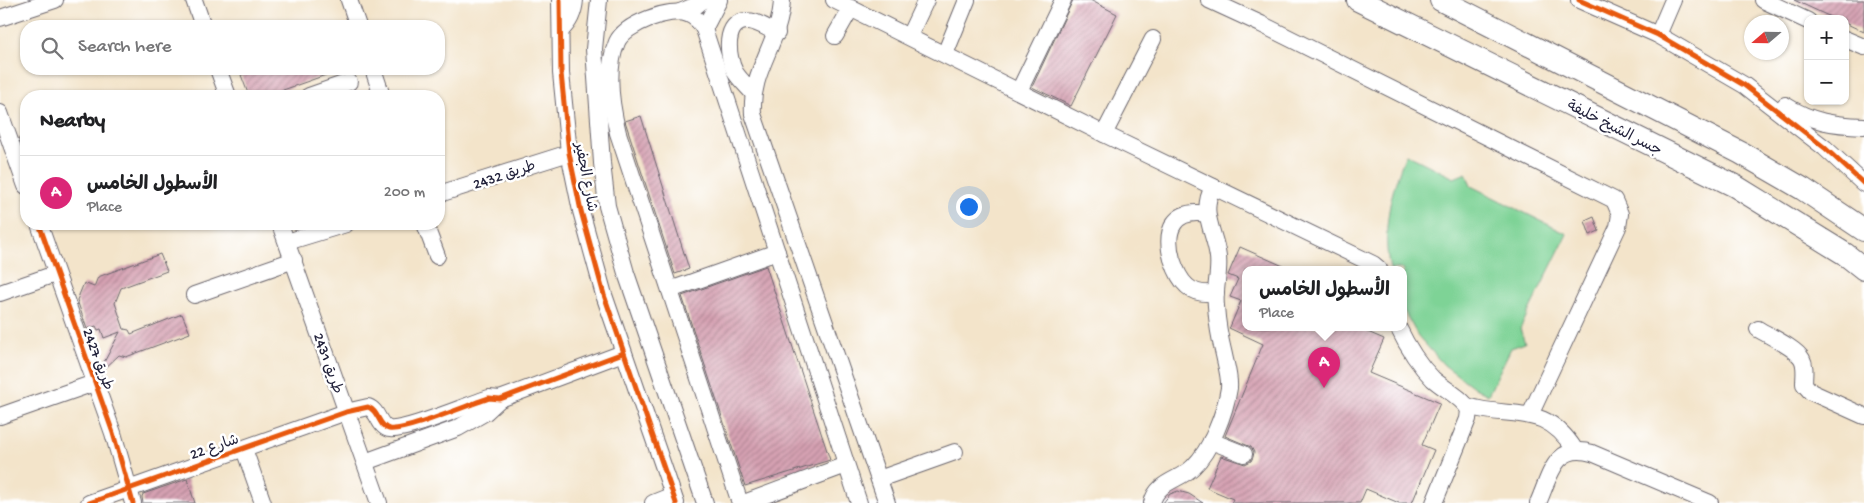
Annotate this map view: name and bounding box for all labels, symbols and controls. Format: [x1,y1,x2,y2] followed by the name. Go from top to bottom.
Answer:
[1744,15,1789,60] north arrow
[1804,15,1849,105] map controls
[1804,15,1849,60] button: +
[20,20,445,75] search box
[38,34,66,62] icon: search
[78,36,172,59] text: Search here
[1804,60,1849,105] button: −
[1564,97,1665,160] street label: جسر الشيخ خليفة
[40,110,105,135] text: Nearby
[569,139,601,214] street label: شارع الجفير
[471,157,538,194] street label: طريق 2432
[87,174,218,197] text: الأسطول الخامس
[51,184,61,203] text: A
[384,184,425,203] text: 200 m
[956,194,982,220] your location
[87,199,122,218] text: Place
[1242,266,1407,331] popup
[1259,280,1390,303] text: الأسطول الخامس
[1259,305,1294,324] text: Place
[78,326,117,393] street label: طريق 2427
[308,331,346,397] street label: طريق 2431
[1308,347,1340,388] pin: A
[188,431,242,465] street label: شارع 22

